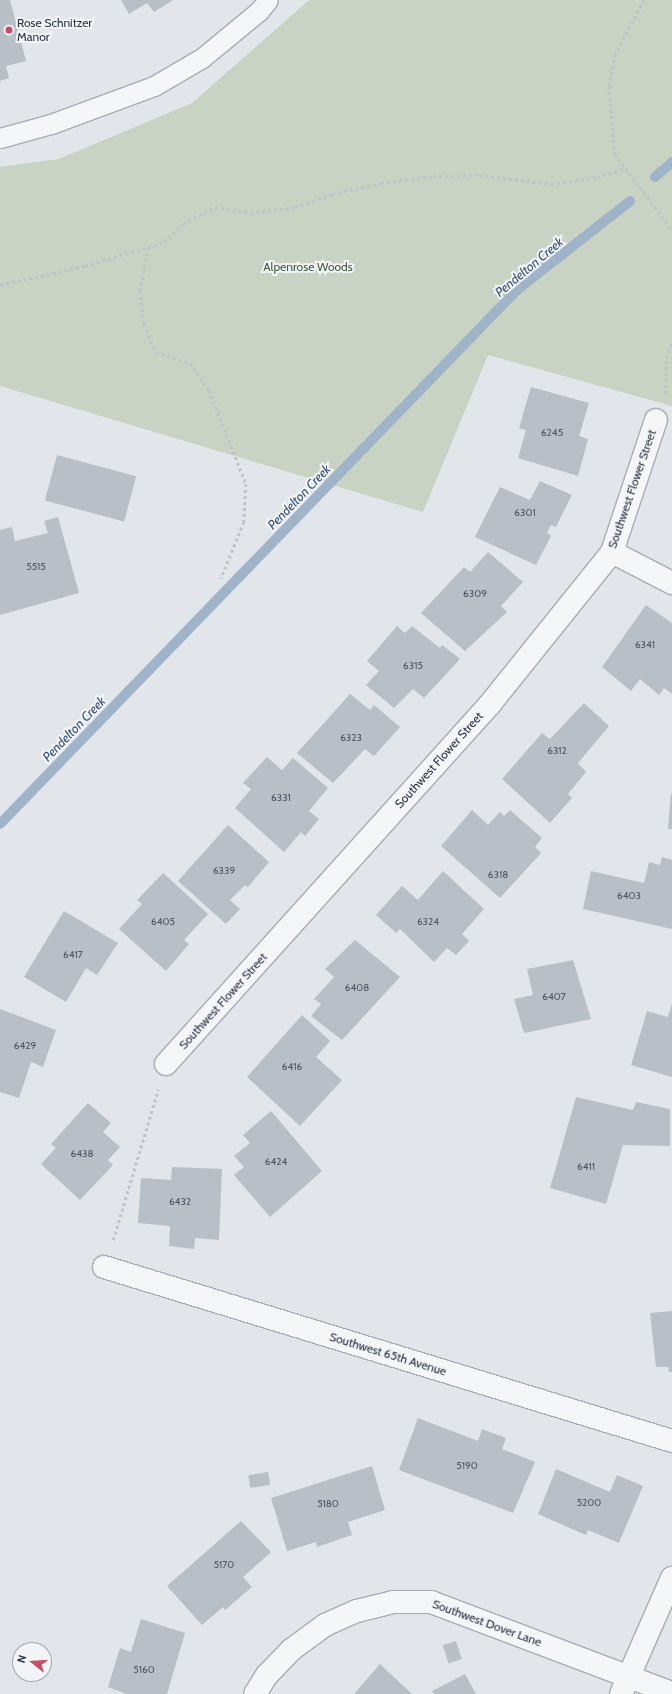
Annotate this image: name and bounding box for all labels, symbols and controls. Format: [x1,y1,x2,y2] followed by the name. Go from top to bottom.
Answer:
[17,16,92,44] place label: Rose Schnitzer Manor
[4,25,14,35] marker: Rose Schnitzer Manor
[492,234,566,300] water label: Pendelton Creek
[263,260,353,274] park label: Alpenrose Woods
[541,427,563,439] house number: 6245
[605,428,659,550] street label: Southwest Flower Street
[264,461,334,533] water label: Pendelton Creek
[514,507,536,519] house number: 6301
[26,561,46,573] house number: 5515
[463,588,487,600] house number: 6309
[635,639,655,651] house number: 6341
[403,660,423,672] house number: 6315
[39,693,109,765] water label: Pendelton Creek
[392,709,486,811] street label: Southwest Flower Street
[340,732,362,744] house number: 6323
[547,745,567,757] house number: 6312
[271,792,291,804] house number: 6331
[213,865,235,877] house number: 6339
[488,869,508,881] house number: 6318
[617,890,641,902] house number: 6403
[151,916,175,928] house number: 6405
[417,916,439,928] house number: 6324
[63,949,83,961] house number: 6417
[176,950,270,1052] street label: Southwest Flower Street
[345,982,369,994] house number: 6408
[542,991,566,1003] house number: 6407
[14,1040,36,1052] house number: 6429
[282,1061,302,1073] house number: 6416
[71,1148,93,1160] house number: 6438
[265,1156,287,1168] house number: 6424
[577,1161,595,1173] house number: 6411
[169,1196,191,1208] house number: 6432
[328,1329,448,1379] street label: Southwest 65th Avenue
[456,1460,478,1472] house number: 5190
[577,1497,601,1509] house number: 5200
[317,1498,339,1510] house number: 5180
[214,1559,234,1571] house number: 5170
[430,1597,544,1649] street label: Southwest Dover Lane
[12,1642,52,1682] north arrow
[14,1653,29,1665] text: N
[133,1664,155,1676] house number: 5160

